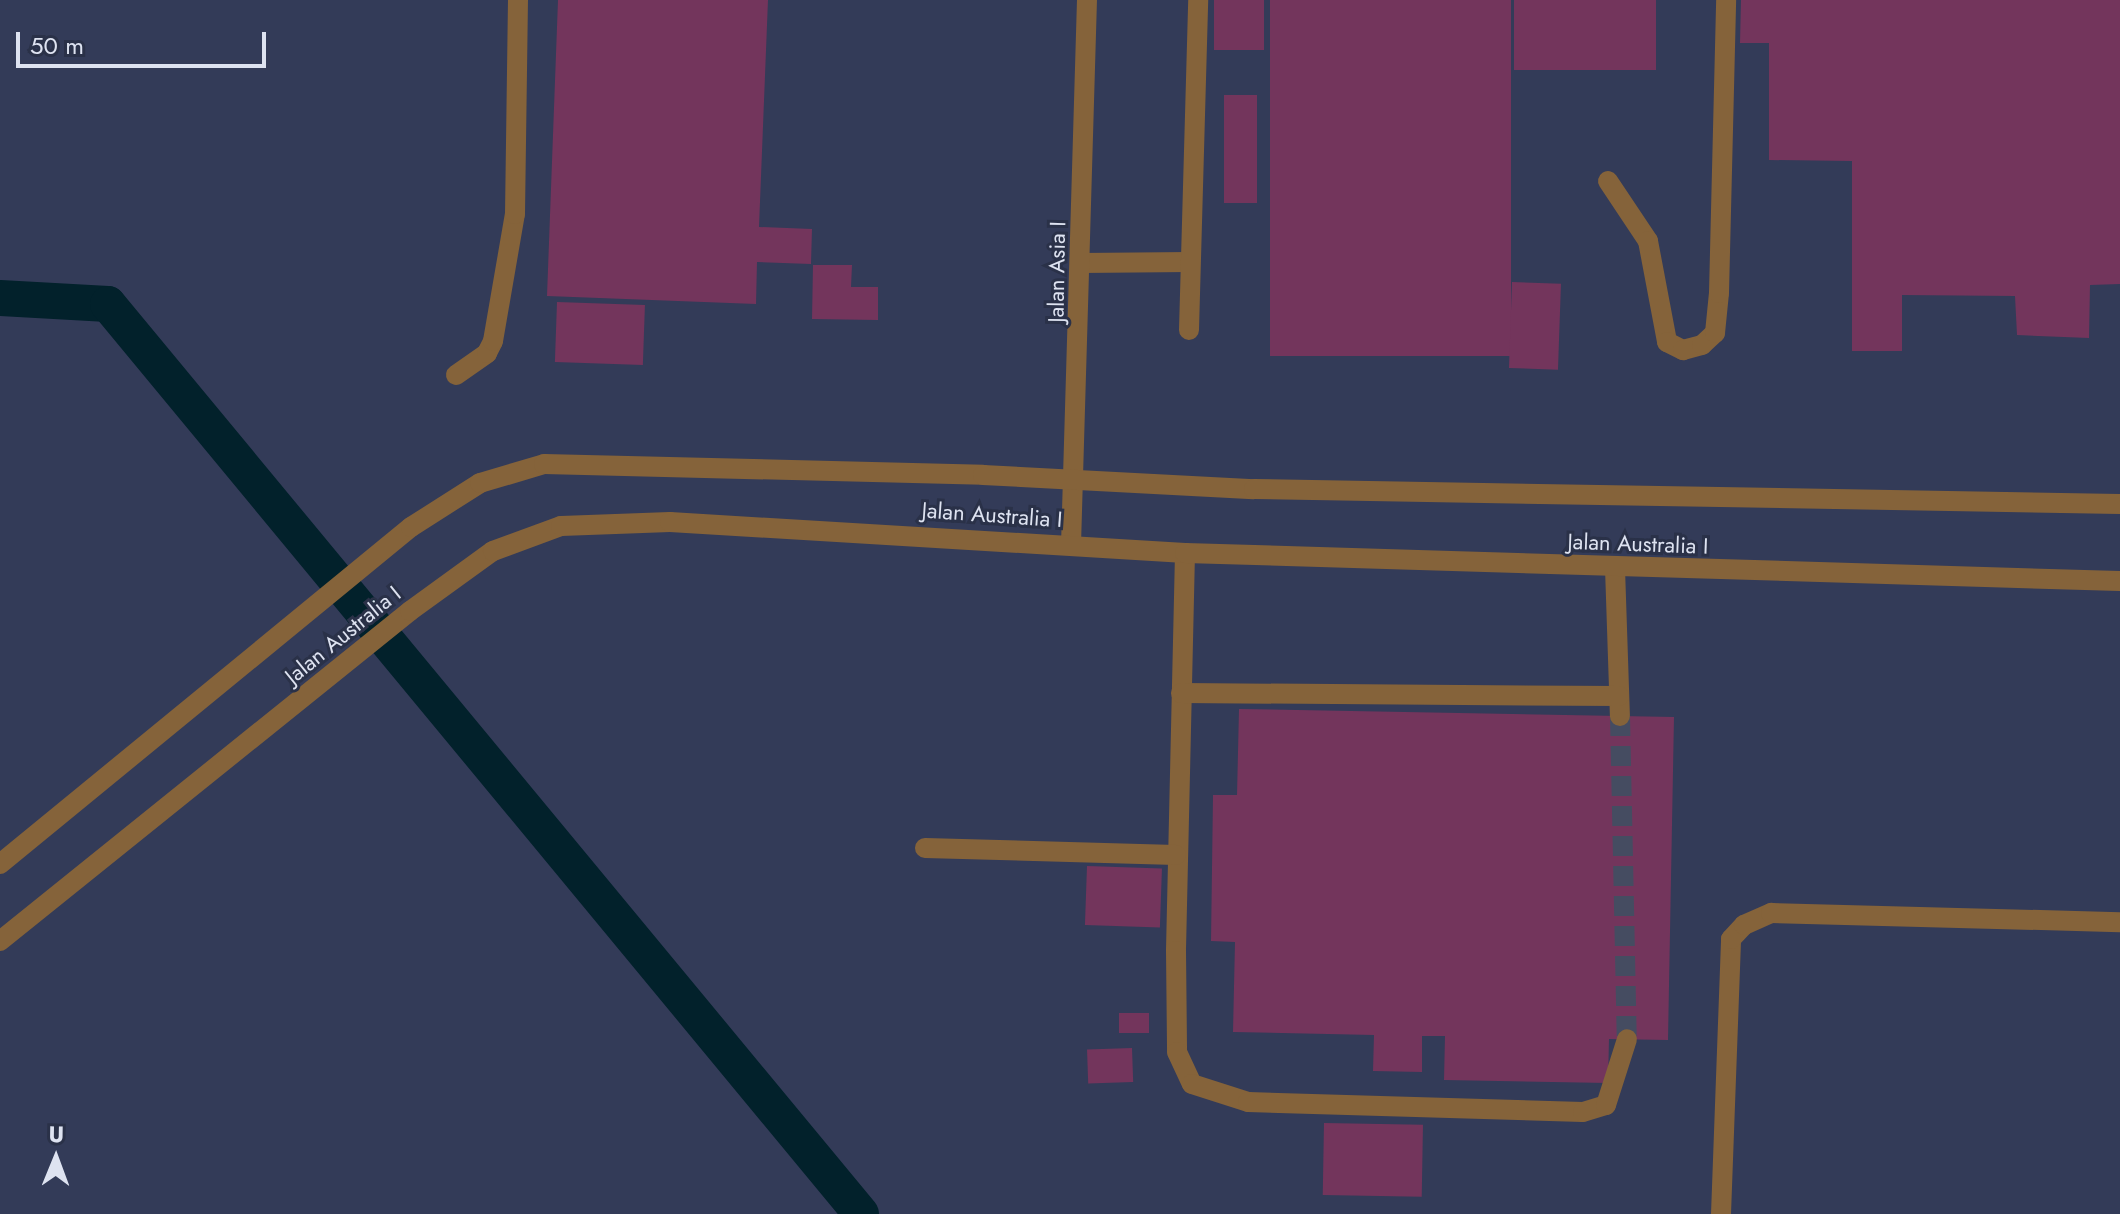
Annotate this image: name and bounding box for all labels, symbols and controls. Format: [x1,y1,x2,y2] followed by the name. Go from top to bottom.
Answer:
[20,16,270,66] scale bar
[30,28,84,63] text: 50 m
[1043,221,1071,323] street label: Jalan Asia I
[921,497,1063,533] street label: Jalan Australia I
[1567,528,1709,560] street label: Jalan Australia I
[280,580,406,690] street label: Jalan Australia I
[16,1118,96,1198] north arrow
[48,1118,64,1150] text: U

